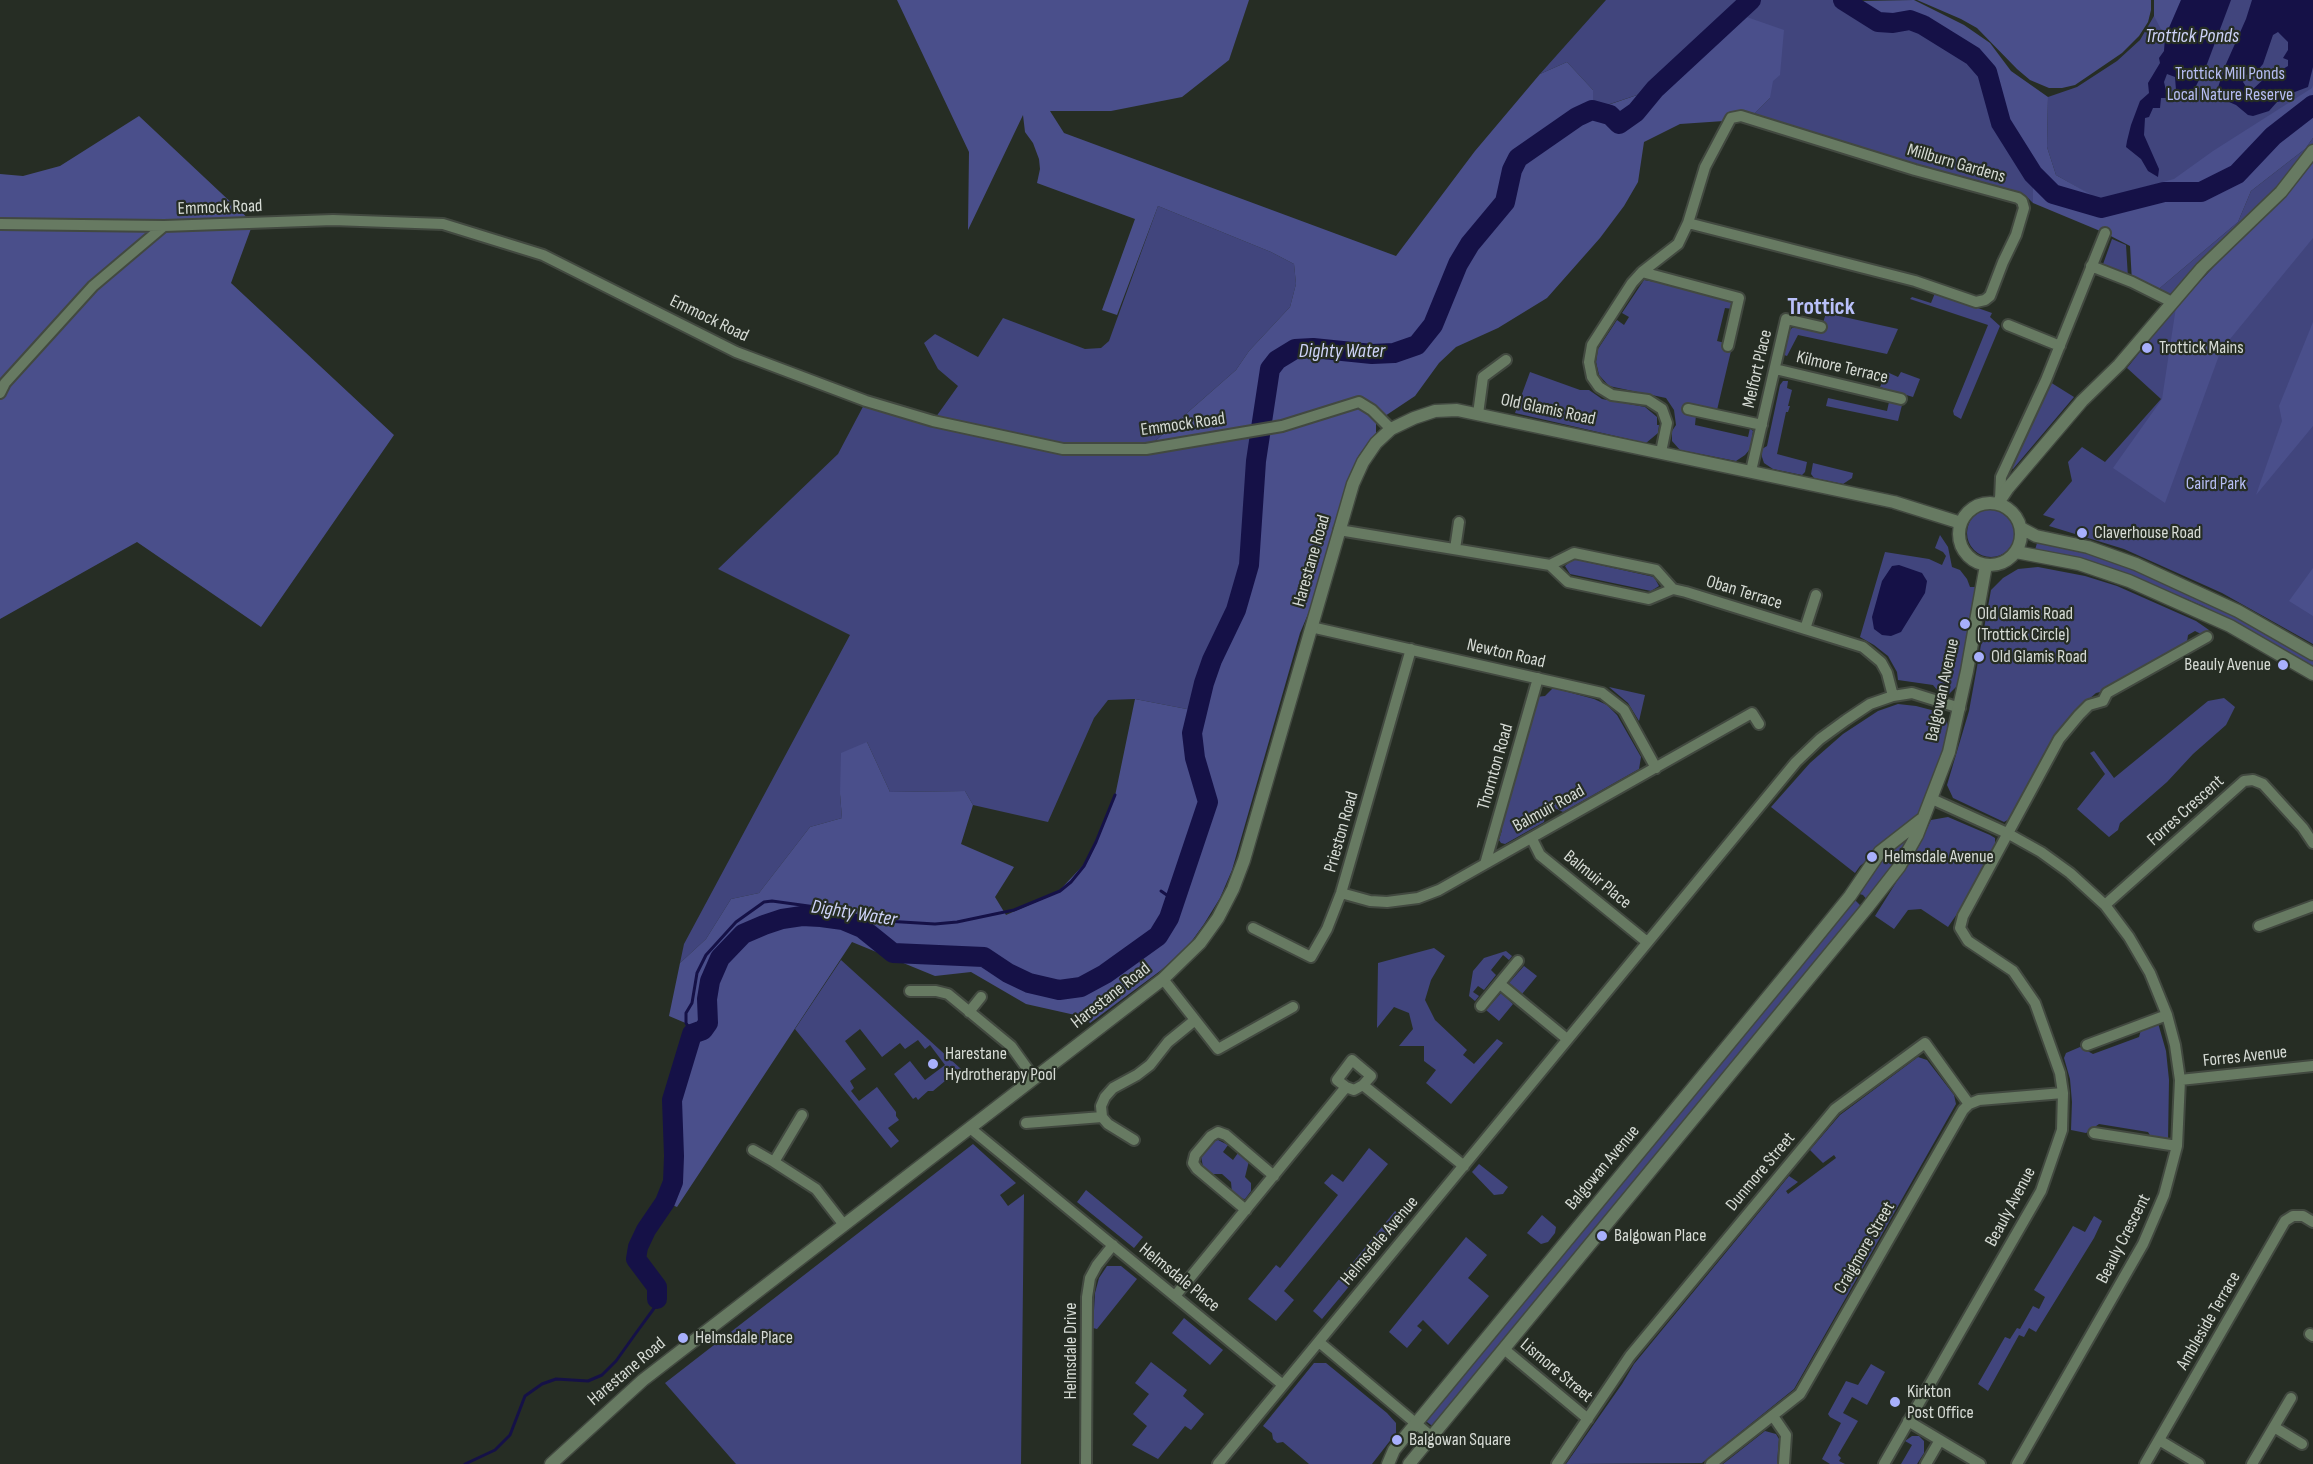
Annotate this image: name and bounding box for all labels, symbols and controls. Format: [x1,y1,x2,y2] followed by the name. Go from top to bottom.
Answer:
[2145,25,2239,49] water label: Trottick Ponds
[2167,63,2293,106] park label: Trottick Mill Ponds Local Nature Reserve
[1904,140,2008,188] street label: Millburn Gardens
[177,196,263,220] street label: Emmock Road
[666,291,752,347] street label: Emmock Road
[1787,294,1855,322] district label: Trottick
[1739,328,1777,410] street label: Melfort Place
[2159,337,2244,359] place label: Trottick Mains
[1299,340,1385,364] water label: Dighty Water
[2140,341,2154,355] marker: Trottick Mains
[1794,347,1890,389] street label: Kilmore Terrace
[1499,389,1597,431] street label: Old Glamis Road
[1139,408,1227,442] street label: Emmock Road
[2186,473,2246,495] park label: Caird Park
[1289,512,1335,610] street label: Harestane Road
[2094,522,2201,544] place label: Claverhouse Road
[2075,526,2089,540] marker: Claverhouse Road
[1703,571,1785,615] street label: Oban Terrace
[1977,603,2073,646] place label: Old Glamis Road (Trottick Circle)
[1958,617,1972,631] marker: Old Glamis Road (Trottick Circle)
[1465,634,1547,674] street label: Newton Road
[1922,637,1964,743] street label: Balgowan Avenue
[1991,646,2087,668] place label: Old Glamis Road
[1972,650,1986,664] marker: Old Glamis Road
[2184,654,2271,676] place label: Beauly Avenue
[2276,658,2290,672] marker: Beauly Avenue
[1473,721,1519,813] street label: Thornton Road
[2143,771,2229,851] street label: Forres Crescent
[1509,780,1589,838] street label: Balmuir Road
[1320,789,1364,875] street label: Prieston Road
[1559,846,1635,914] street label: Balmuir Place
[1884,846,1994,868] place label: Helmsdale Avenue
[1865,850,1879,864] marker: Helmsdale Avenue
[810,895,898,933] water label: Dighty Water
[1067,958,1155,1034] street label: Harestane Road
[2202,1042,2288,1072] street label: Forres Avenue
[945,1043,1056,1086] place label: Harestane Hydrotherapy Pool
[926,1057,940,1071] marker: Harestane Hydrotherapy Pool
[1561,1121,1645,1215] street label: Balgowan Avenue
[1722,1128,1800,1216] street label: Dunmore Street
[1981,1164,2041,1250] street label: Beauly Avenue
[2092,1191,2156,1287] street label: Beauly Crescent
[1336,1192,1424,1290] street label: Helmsdale Avenue
[1830,1198,1900,1298] street label: Craigmore Street
[1614,1225,1706,1247] place label: Balgowan Place
[1595,1229,1609,1243] marker: Balgowan Place
[1134,1239,1224,1317] street label: Helmsdale Place
[2172,1268,2246,1374] street label: Ambleside Terrace
[1060,1302,1082,1400] street label: Helmsdale Drive
[695,1327,793,1349] place label: Helmsdale Place
[676,1331,690,1345] marker: Helmsdale Place
[584,1333,670,1411] street label: Harestane Road
[1515,1334,1597,1408] street label: Lismore Street
[1907,1381,1974,1424] place label: Kirkton Post Office
[1888,1395,1902,1409] marker: Kirkton Post Office
[1409,1429,1511,1451] place label: Balgowan Square
[1390,1433,1404,1447] marker: Balgowan Square

